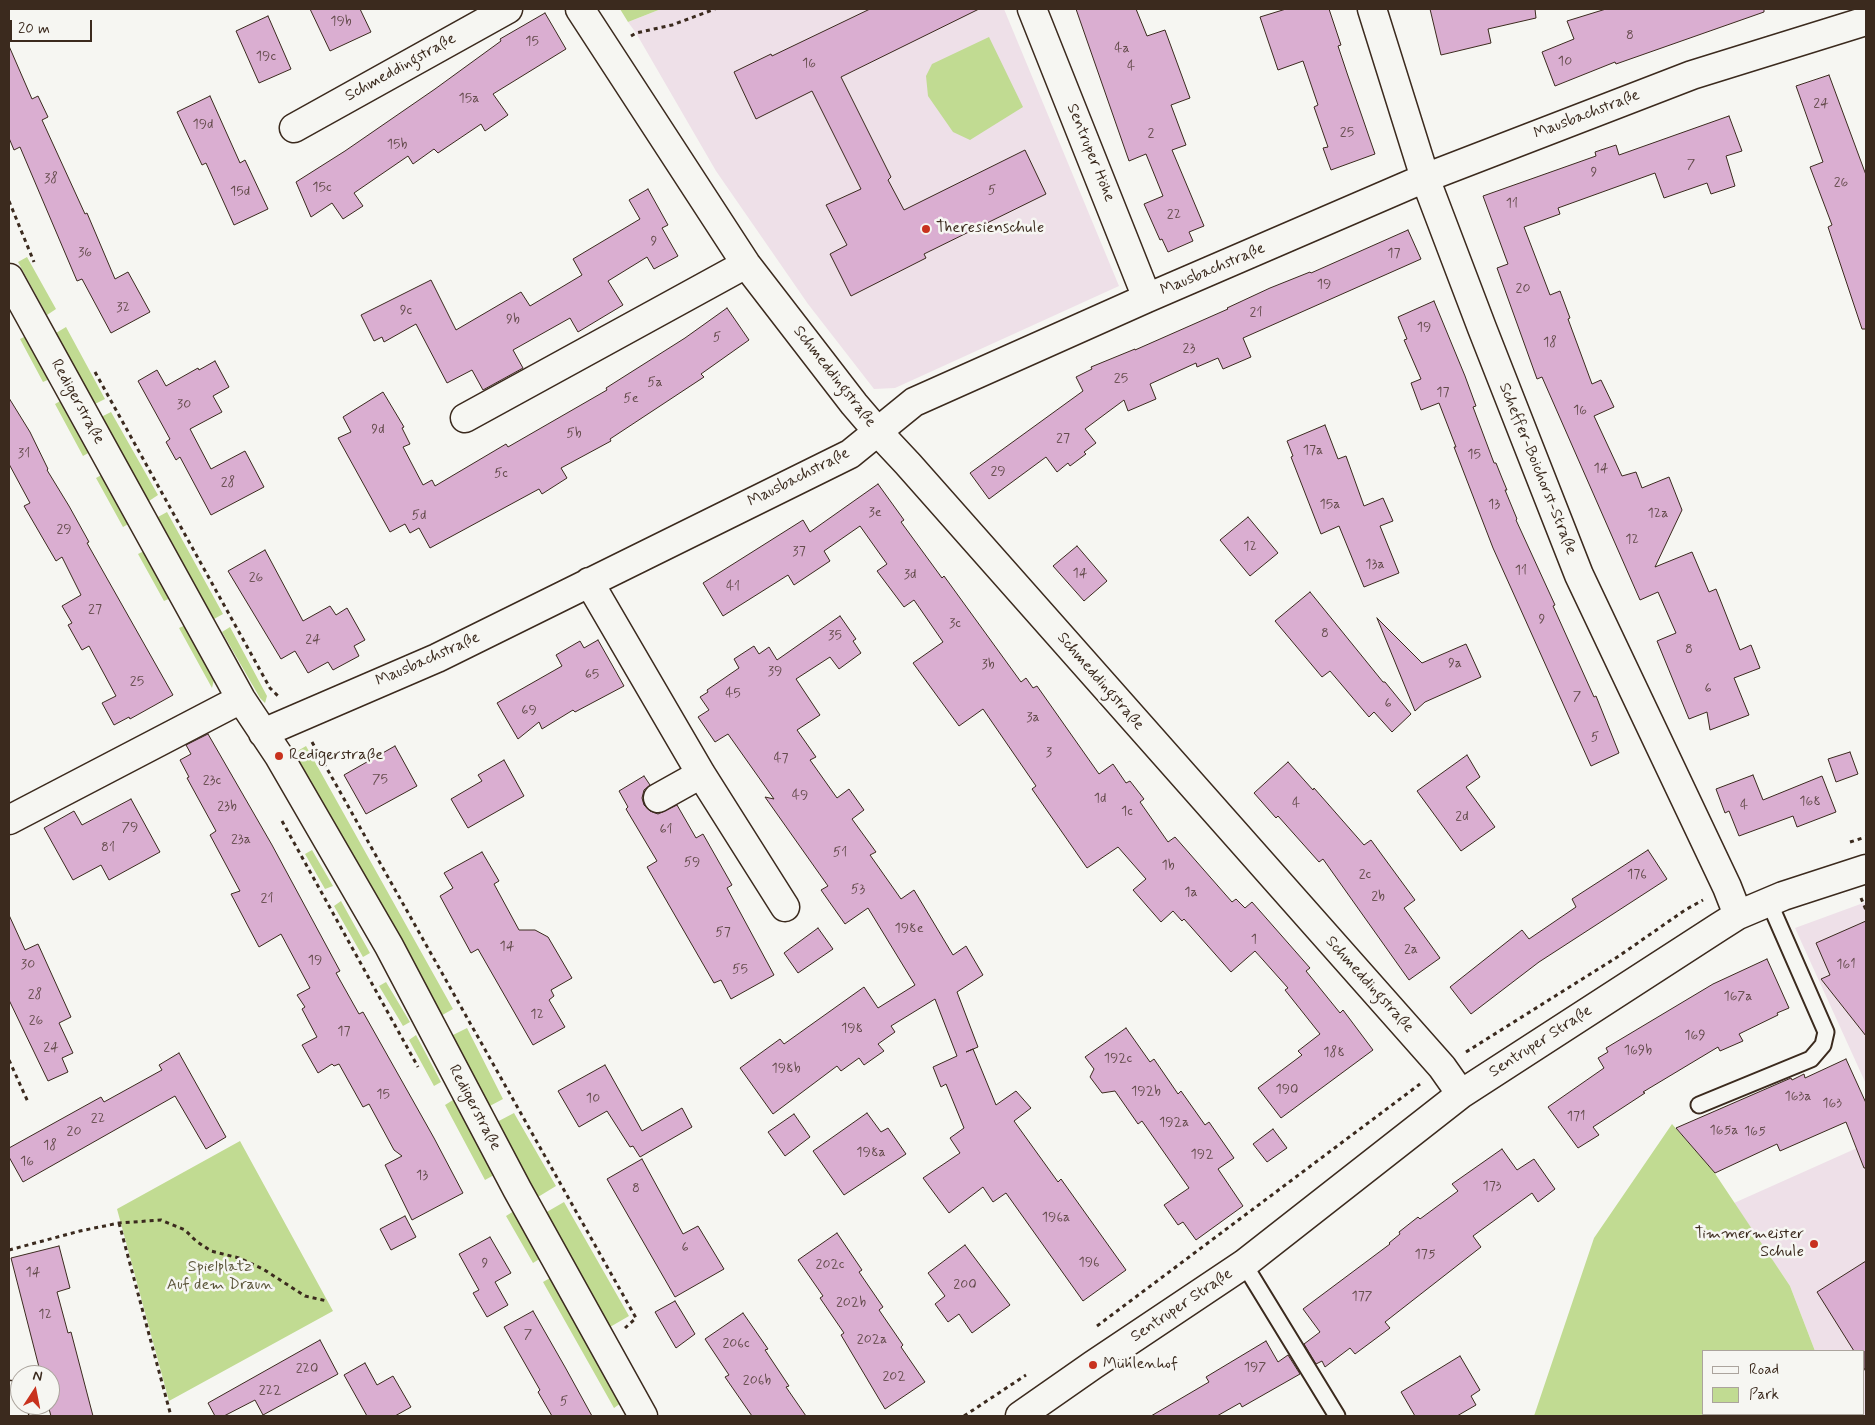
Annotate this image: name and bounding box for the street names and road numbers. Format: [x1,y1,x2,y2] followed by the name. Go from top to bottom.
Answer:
[342,30,460,106] street label: Schmeddingstraße
[1531,86,1643,144] street label: Mausbachstraße
[1062,101,1118,205] street label: Sentruper Höhe
[1158,239,1268,301] street label: Mausbachstraße
[788,322,880,432] street label: Schmeddingstraße
[46,356,108,448] street label: Redigerstraße
[1494,380,1580,558] street label: Scheffer-Boichorst-Straße
[745,444,853,512] street label: Mausbachstraße
[373,628,483,692] street label: Mausbachstraße
[1052,629,1148,735] street label: Schmeddingstraße
[1321,933,1417,1037] street label: Schmeddingstraße
[1486,1002,1596,1082] street label: Sentruper Straße
[443,1062,505,1154] street label: Redigerstraße
[1127,1265,1237,1347] street label: Sentruper Straße

